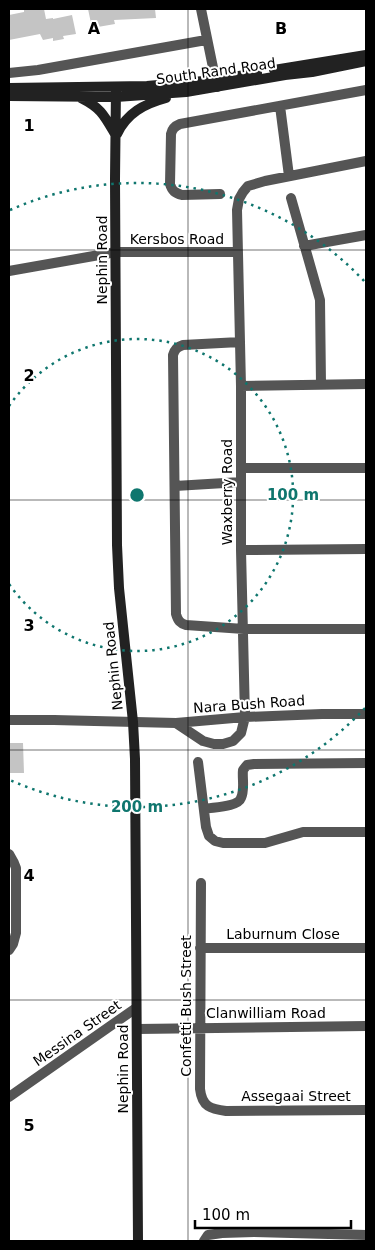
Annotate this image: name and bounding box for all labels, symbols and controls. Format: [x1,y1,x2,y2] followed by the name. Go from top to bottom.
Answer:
[88,19,101,38] text: A
[275,19,287,38] text: B
[155,55,277,87] street label: South Rand Road
[23,116,35,135] text: 1
[94,215,110,305] street label: Nephin Road
[130,231,224,247] street label: Kersbos Road
[23,366,35,385] text: 2
[219,439,235,545] street label: Waxberry Road
[128,486,146,504] centre of rings
[267,486,319,504] text: 100 m
[23,616,35,635] text: 3
[100,621,126,711] street label: Nephin Road
[193,692,305,716] street label: Nara Bush Road
[111,798,163,816] text: 200 m
[23,866,35,885] text: 4
[226,926,340,942] street label: Laburnum Close
[178,935,194,1077] street label: Confetti Bush Street
[30,996,124,1069] street label: Messina Street
[206,1005,326,1021] street label: Clanwilliam Road
[115,1024,131,1114] street label: Nephin Road
[241,1088,351,1104] street label: Assegaai Street
[23,1116,35,1135] text: 5
[195,1198,351,1230] scale bar
[202,1206,250,1224] text: 100 m

